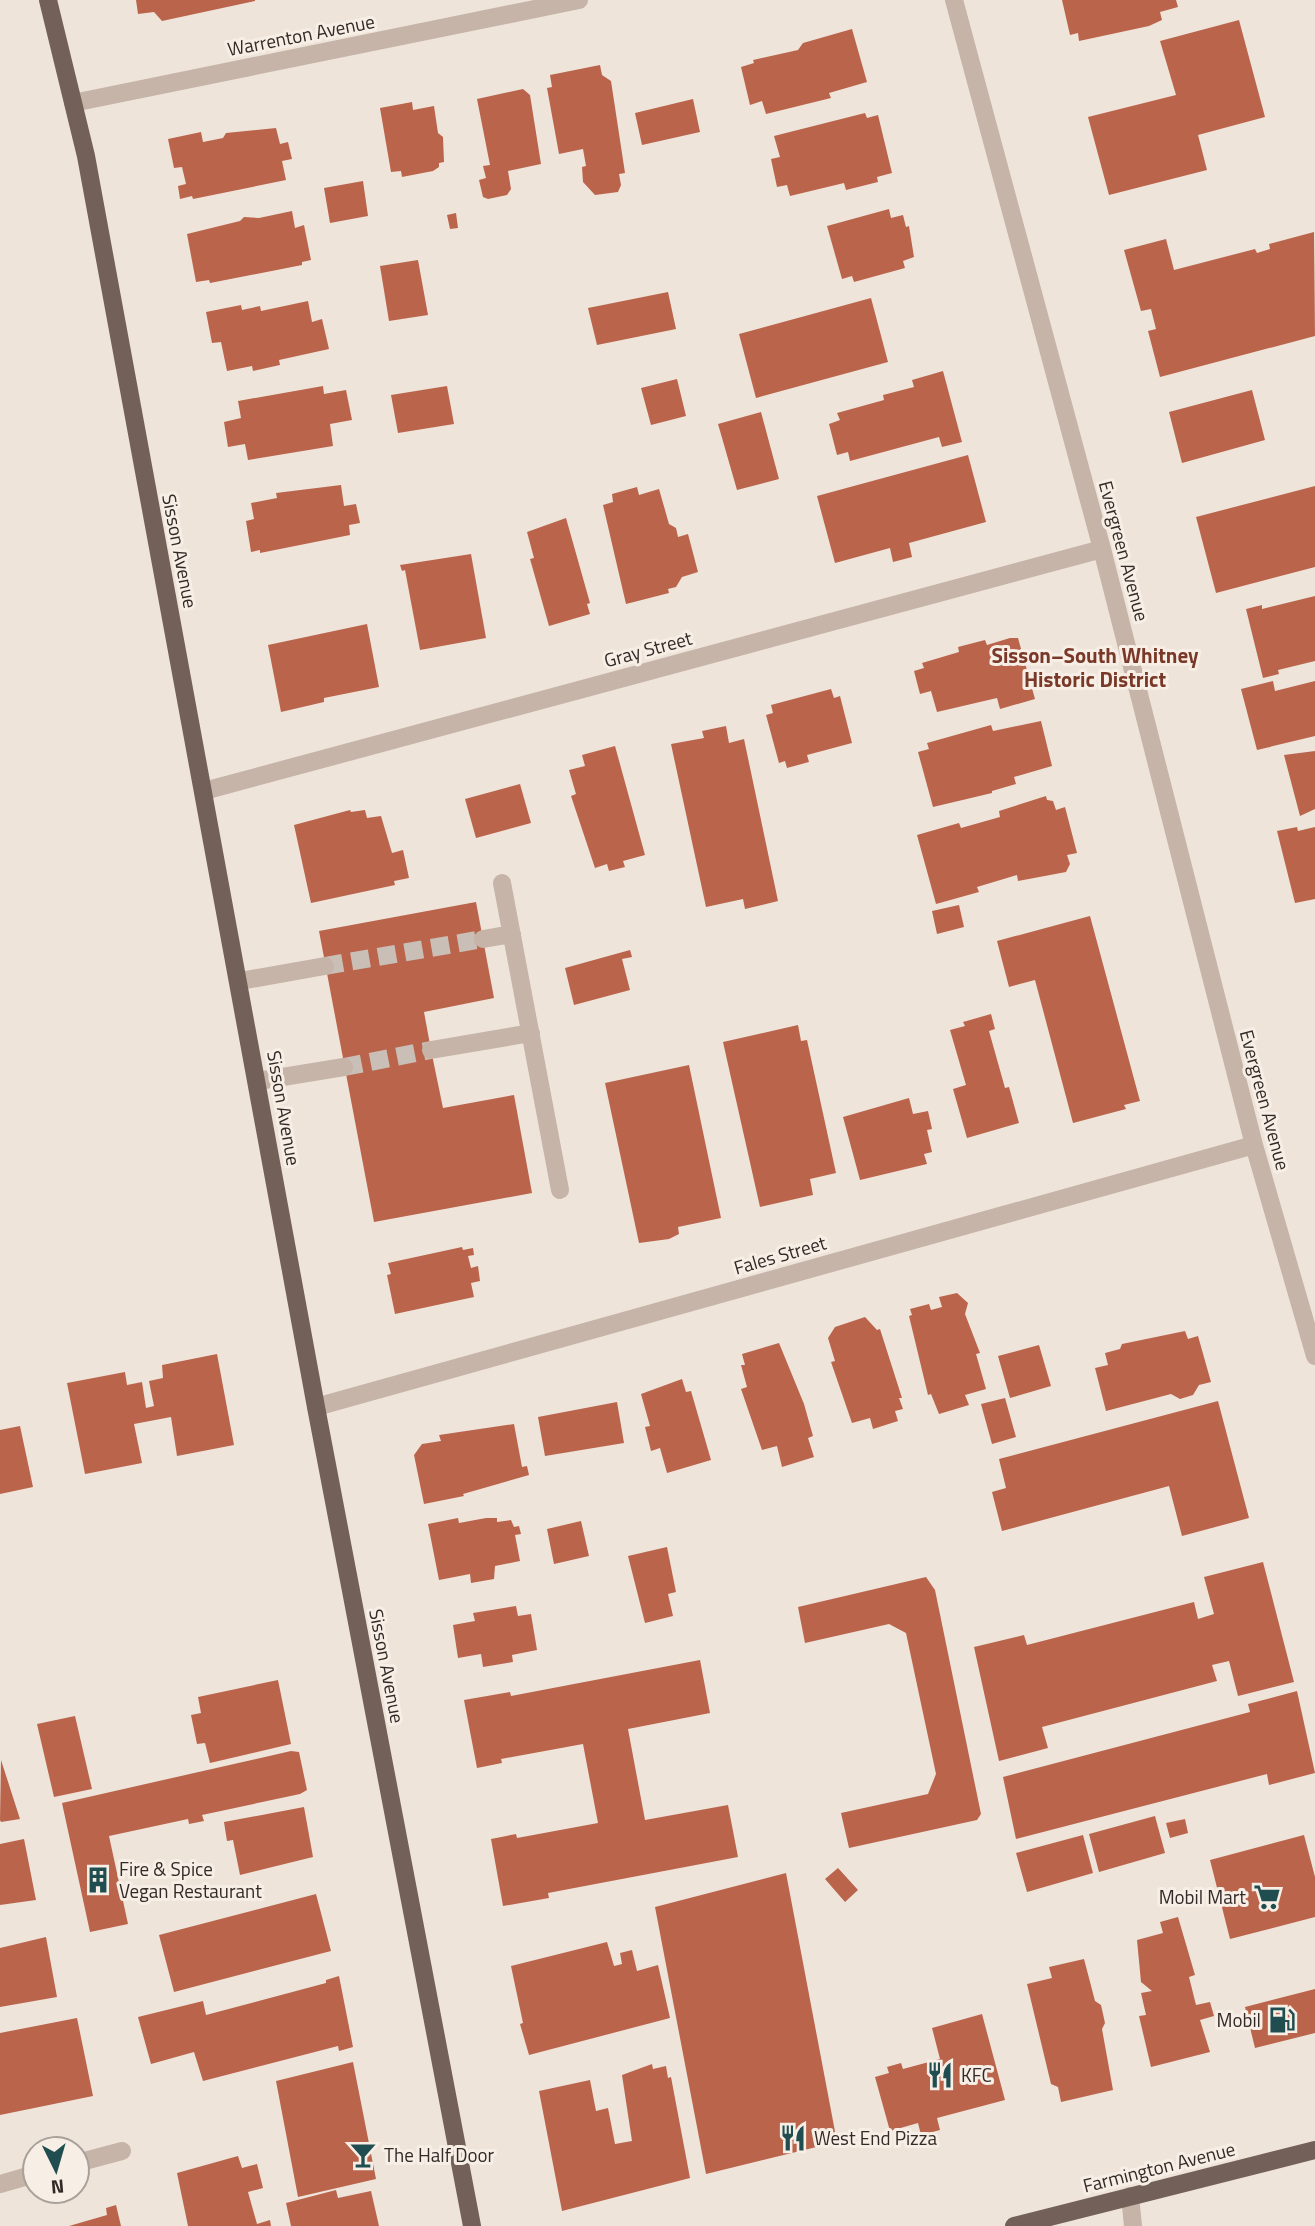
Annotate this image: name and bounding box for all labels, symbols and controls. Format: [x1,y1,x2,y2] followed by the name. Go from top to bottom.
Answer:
[225,6,377,63] street label: Warrenton Avenue
[1092,477,1157,624] street label: Evergreen Avenue
[155,491,206,611] street label: Sisson Avenue
[601,623,695,674] street label: Gray Street
[992,639,1199,695] district label: Sisson–South Whitney Historic District
[1233,1026,1298,1173] street label: Evergreen Avenue
[260,1048,309,1168] street label: Sisson Avenue
[730,1227,830,1282] street label: Fales Street
[362,1606,413,1726] street label: Sisson Avenue
[119,1854,262,1905] place label: Fire & Spice Vegan Restaurant
[83,1865,113,1895] building icon: Fire & Spice Vegan Restaurant
[1159,1882,1246,1911] place label: Mobil Mart
[1252,1882,1282,1912] supermarket icon: Mobil Mart
[1217,2005,1261,2034] place label: Mobil
[1267,2005,1297,2035] fuel station icon: Mobil
[925,2060,955,2090] restaurant icon: KFC
[961,2060,992,2089] place label: KFC
[778,2123,808,2153] restaurant icon: West End Pizza
[814,2123,937,2152] place label: West End Pizza
[1080,2134,1238,2199] street label: Farmington Avenue
[21,2135,91,2205] north arrow
[348,2140,378,2170] bar icon: The Half Door
[384,2140,494,2169] place label: The Half Door
[50,2172,65,2202] text: N

